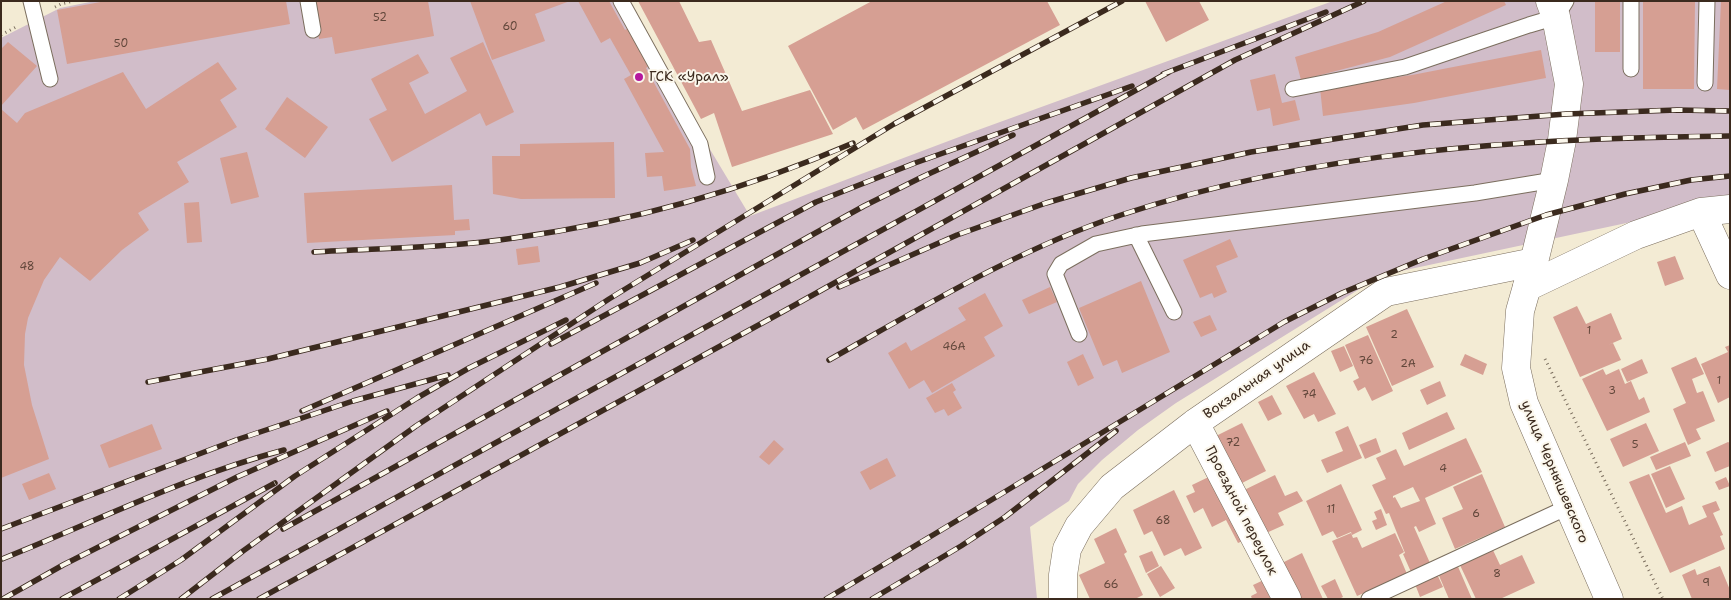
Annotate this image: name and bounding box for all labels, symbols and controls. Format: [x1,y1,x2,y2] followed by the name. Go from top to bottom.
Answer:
[373,11,387,25] house number: 52
[502,20,518,34] house number: 60
[114,37,128,51] house number: 50
[649,69,729,85] place label: ГСК «Урал»
[633,71,645,83] marker: ГСК «Урал»
[19,260,35,274] house number: 48
[1587,324,1591,338] house number: 1
[1390,328,1398,342] house number: 2
[1200,337,1314,423] street label: Вокзальная улица
[942,340,966,354] house number: 46А
[1359,354,1373,368] house number: 76
[1400,357,1416,371] house number: 2А
[1717,374,1721,388] house number: 1
[1608,384,1616,398] house number: 3
[1302,388,1316,402] house number: 74
[1516,398,1592,546] street label: улица Чернышевского
[1226,436,1240,450] house number: 72
[1632,438,1638,452] house number: 5
[1201,444,1281,578] street label: Проездной переулок
[1439,462,1447,476] house number: 4
[1327,503,1335,517] house number: 11
[1472,507,1480,521] house number: 6
[1156,514,1170,528] house number: 68
[1493,567,1501,581] house number: 8
[1702,576,1710,590] house number: 9
[1103,578,1119,592] house number: 66

